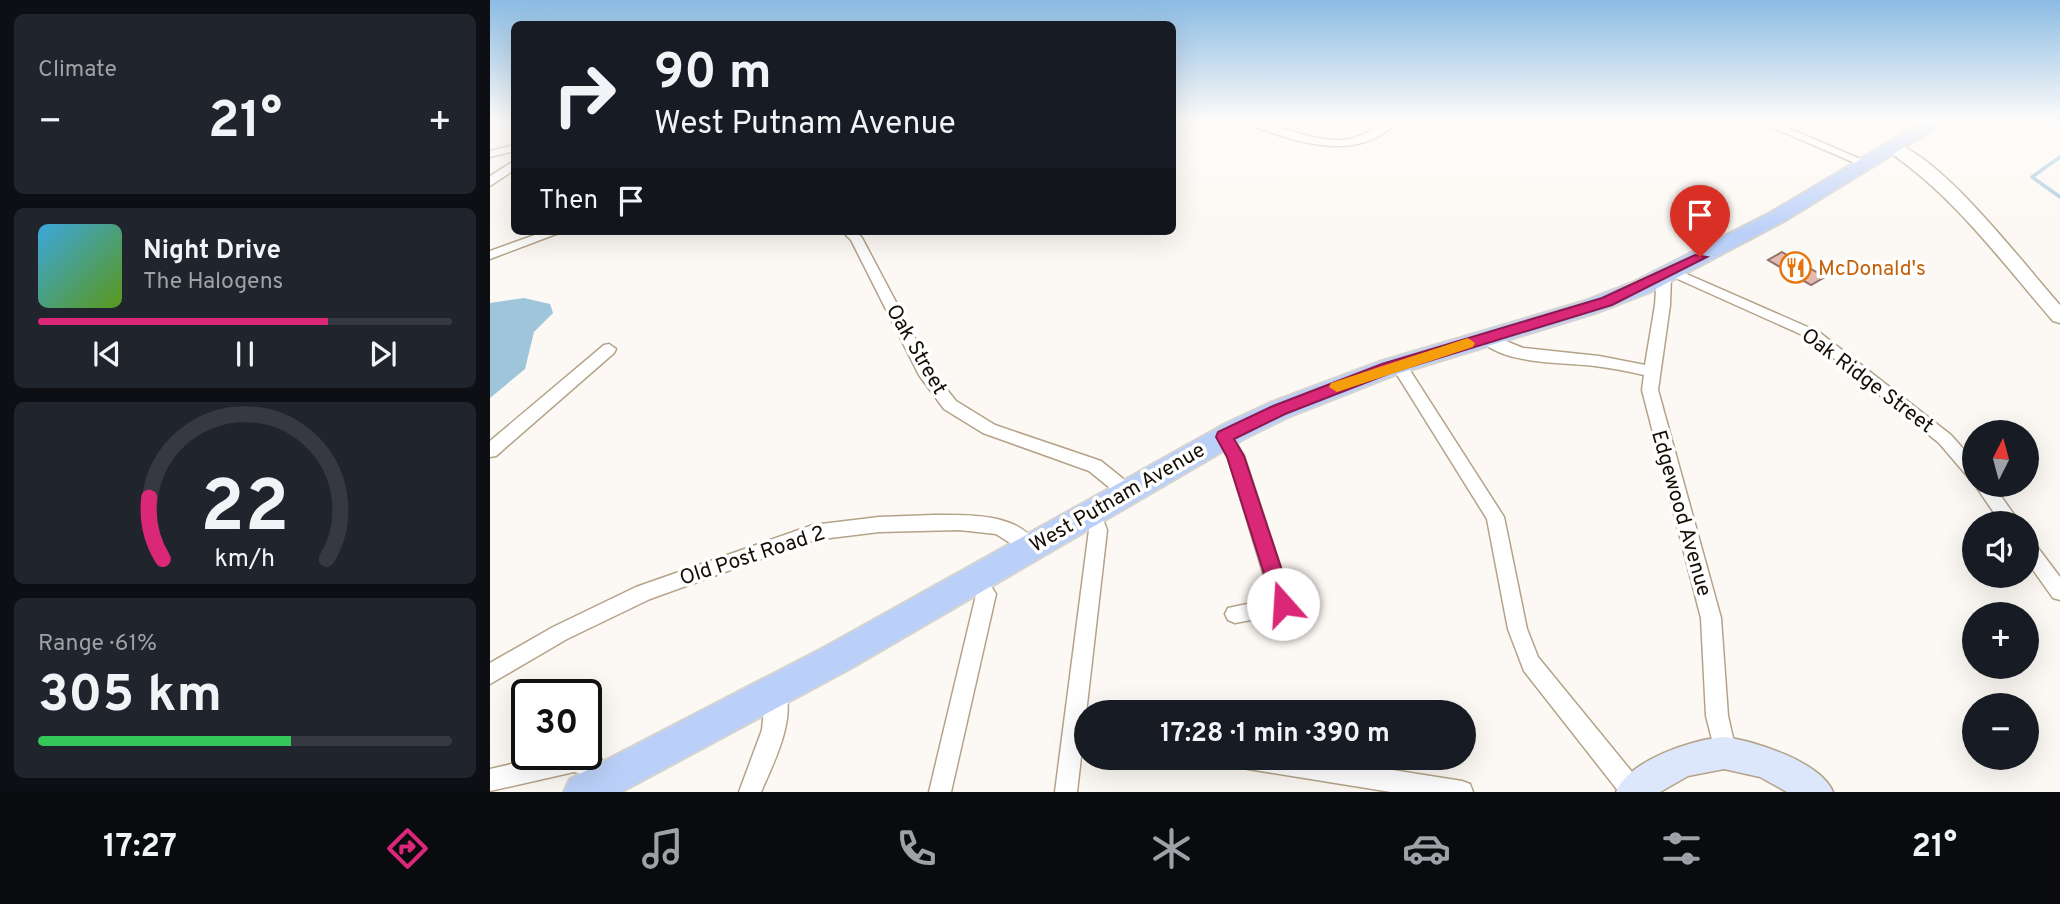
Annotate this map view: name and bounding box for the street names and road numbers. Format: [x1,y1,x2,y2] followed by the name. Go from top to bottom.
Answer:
[879,300,952,400] street label: Oak Street
[1795,323,1939,440] street label: Oak Ridge Street
[1644,427,1717,600] street label: Edgewood Avenue
[1025,437,1210,559] street label: West Putnam Avenue
[676,520,829,593] street label: Old Post Road 2

